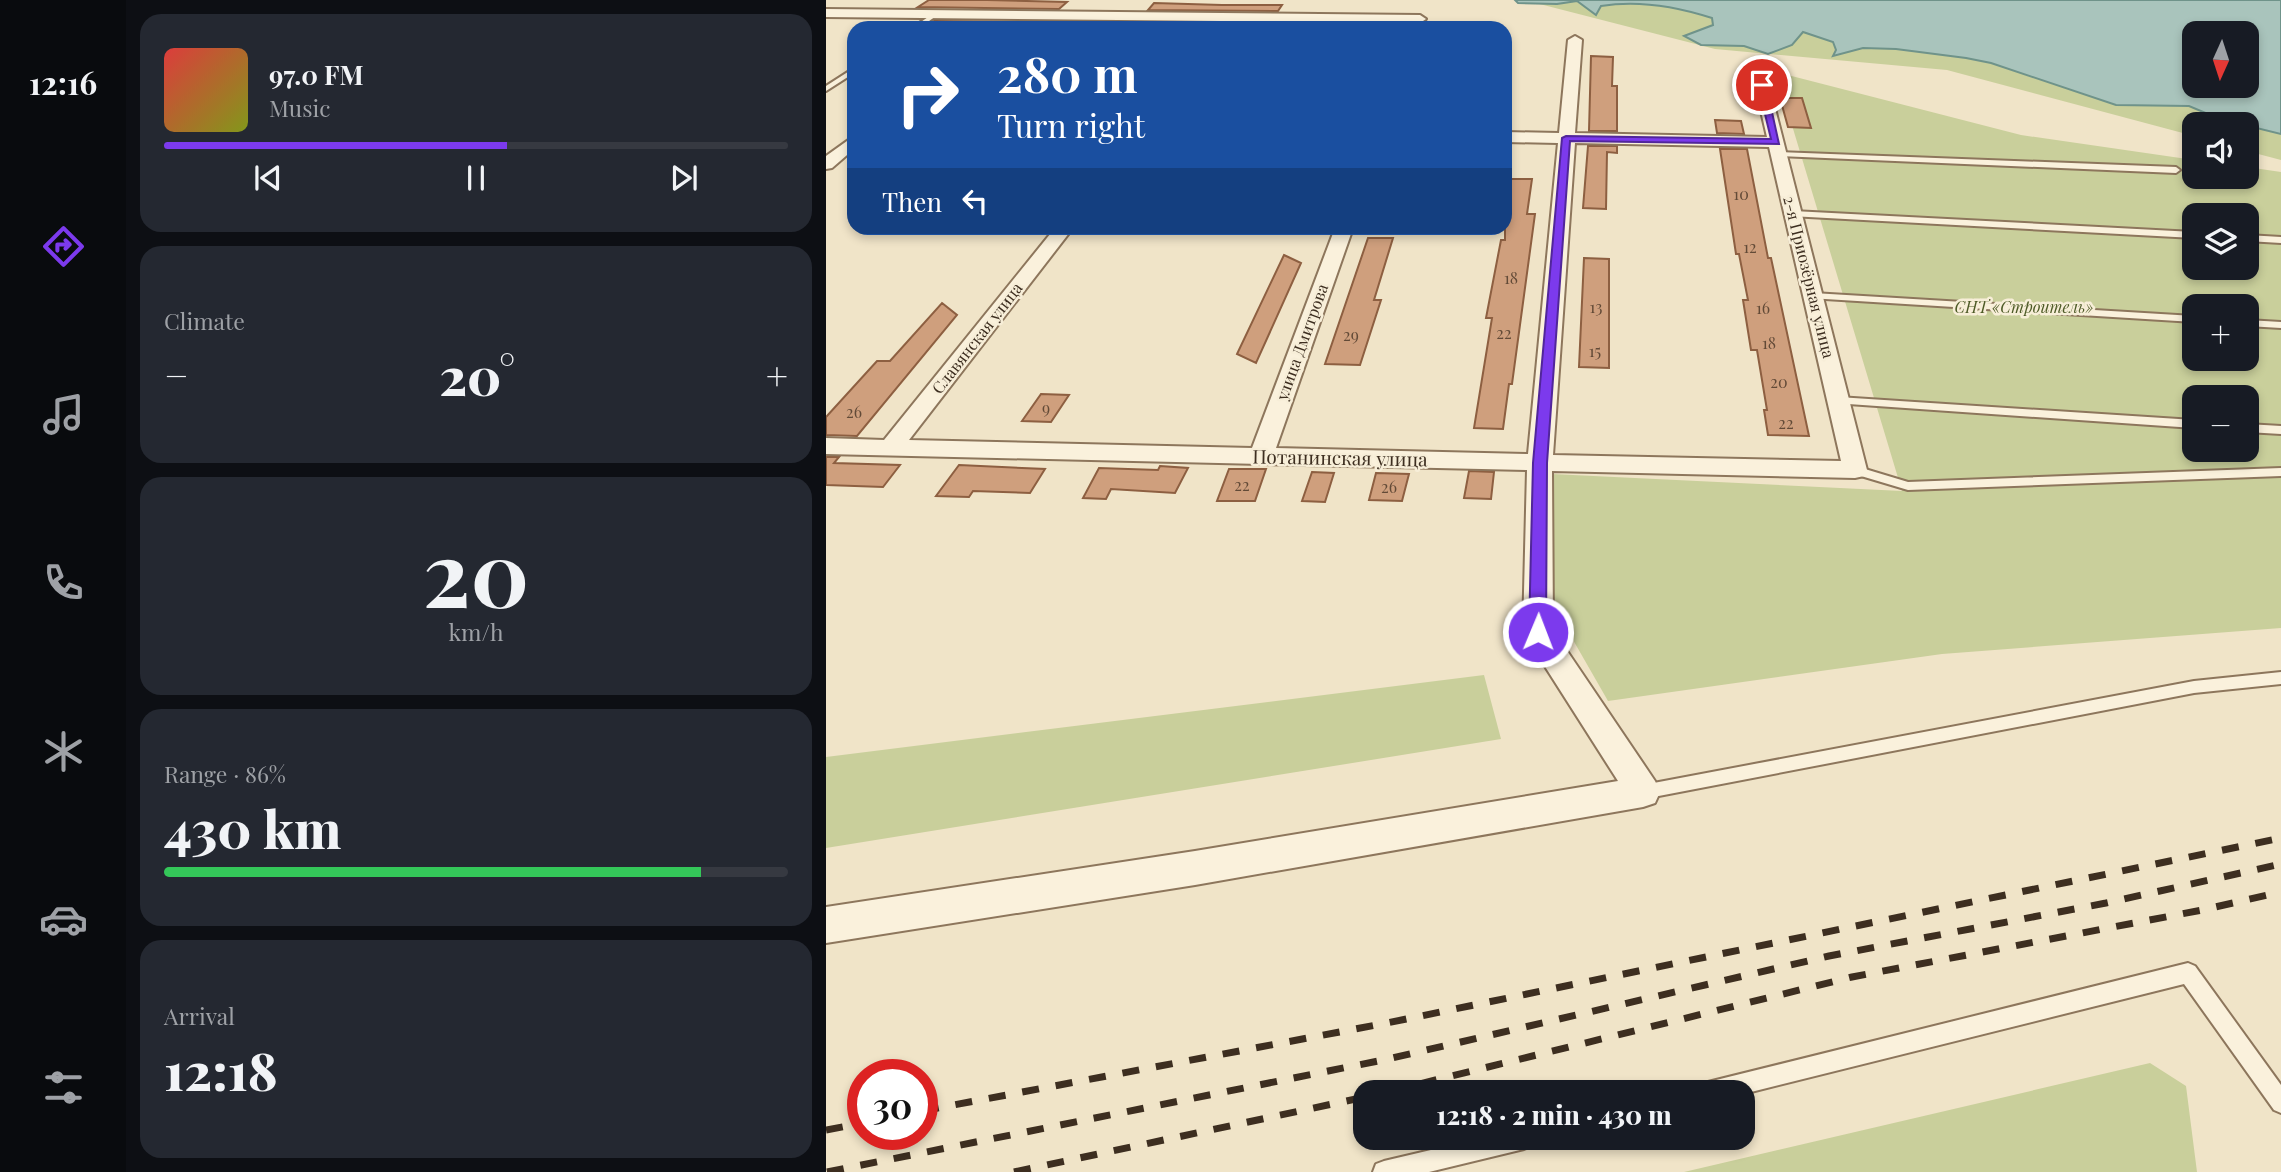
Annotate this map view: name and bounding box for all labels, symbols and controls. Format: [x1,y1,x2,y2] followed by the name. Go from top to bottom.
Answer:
[2182,21,2259,98] north arrow
[2182,21,2259,462] map controls
[997,40,1137,105] text: 280 m
[882,49,973,140] icon: right
[1732,55,1792,115] pin
[269,57,364,92] text: 97.0 FM
[29,60,97,103] text: 12:16
[1743,66,1781,104] icon: arrive
[269,92,330,123] text: Music
[997,103,1145,146] text: Turn right
[2182,112,2259,189] button: sound
[249,159,287,197] icon: previous
[457,159,495,197] icon: pause
[665,159,703,197] icon: next
[956,182,994,220] icon: left
[1733,183,1749,204] house number: 10
[882,184,942,219] text: Then
[1779,194,1840,360] street label: 2-я Приозёрная улица
[2182,203,2259,280] button: layers
[39,222,88,271] icon: directions
[1743,236,1757,257] house number: 12
[1504,267,1518,288] house number: 18
[927,278,1027,398] street label: Славянская улица
[1270,281,1332,404] street label: улица Дмитрова
[2182,294,2259,371] button: +
[1590,296,1602,317] house number: 13
[1955,296,2093,317] park label: СНТ «Строитель»
[1756,297,1770,318] house number: 16
[164,305,245,336] text: Climate
[1496,322,1512,343] house number: 22
[1343,324,1359,345] house number: 29
[1762,332,1776,353] house number: 18
[439,340,515,409] text: 20°
[1589,340,1601,361] house number: 15
[164,349,189,400] text: −
[766,349,788,400] text: +
[1770,371,1788,392] house number: 20
[2182,385,2259,462] button: −
[39,390,88,439] icon: music
[1042,397,1050,418] house number: 9
[846,401,862,422] house number: 26
[1778,412,1794,433] house number: 22
[1252,442,1428,472] street label: Потанинская улица
[1234,474,1250,495] house number: 22
[1381,476,1397,497] house number: 26
[423,510,529,631] text: 20
[39,558,88,607] icon: phone
[1501,595,1575,669] position arrow
[448,616,504,647] text: km/h
[39,727,88,776] icon: climate
[164,758,286,789] text: Range · 86%
[164,793,341,862] text: 430 km
[39,895,88,944] icon: car
[164,1000,235,1031] text: Arrival
[164,1035,278,1104] text: 12:18
[847,1059,938,1150] speed limit sign: 30
[39,1063,88,1112] icon: filters
[1436,1097,1672,1132] text: 12:18 · 2 min · 430 m

